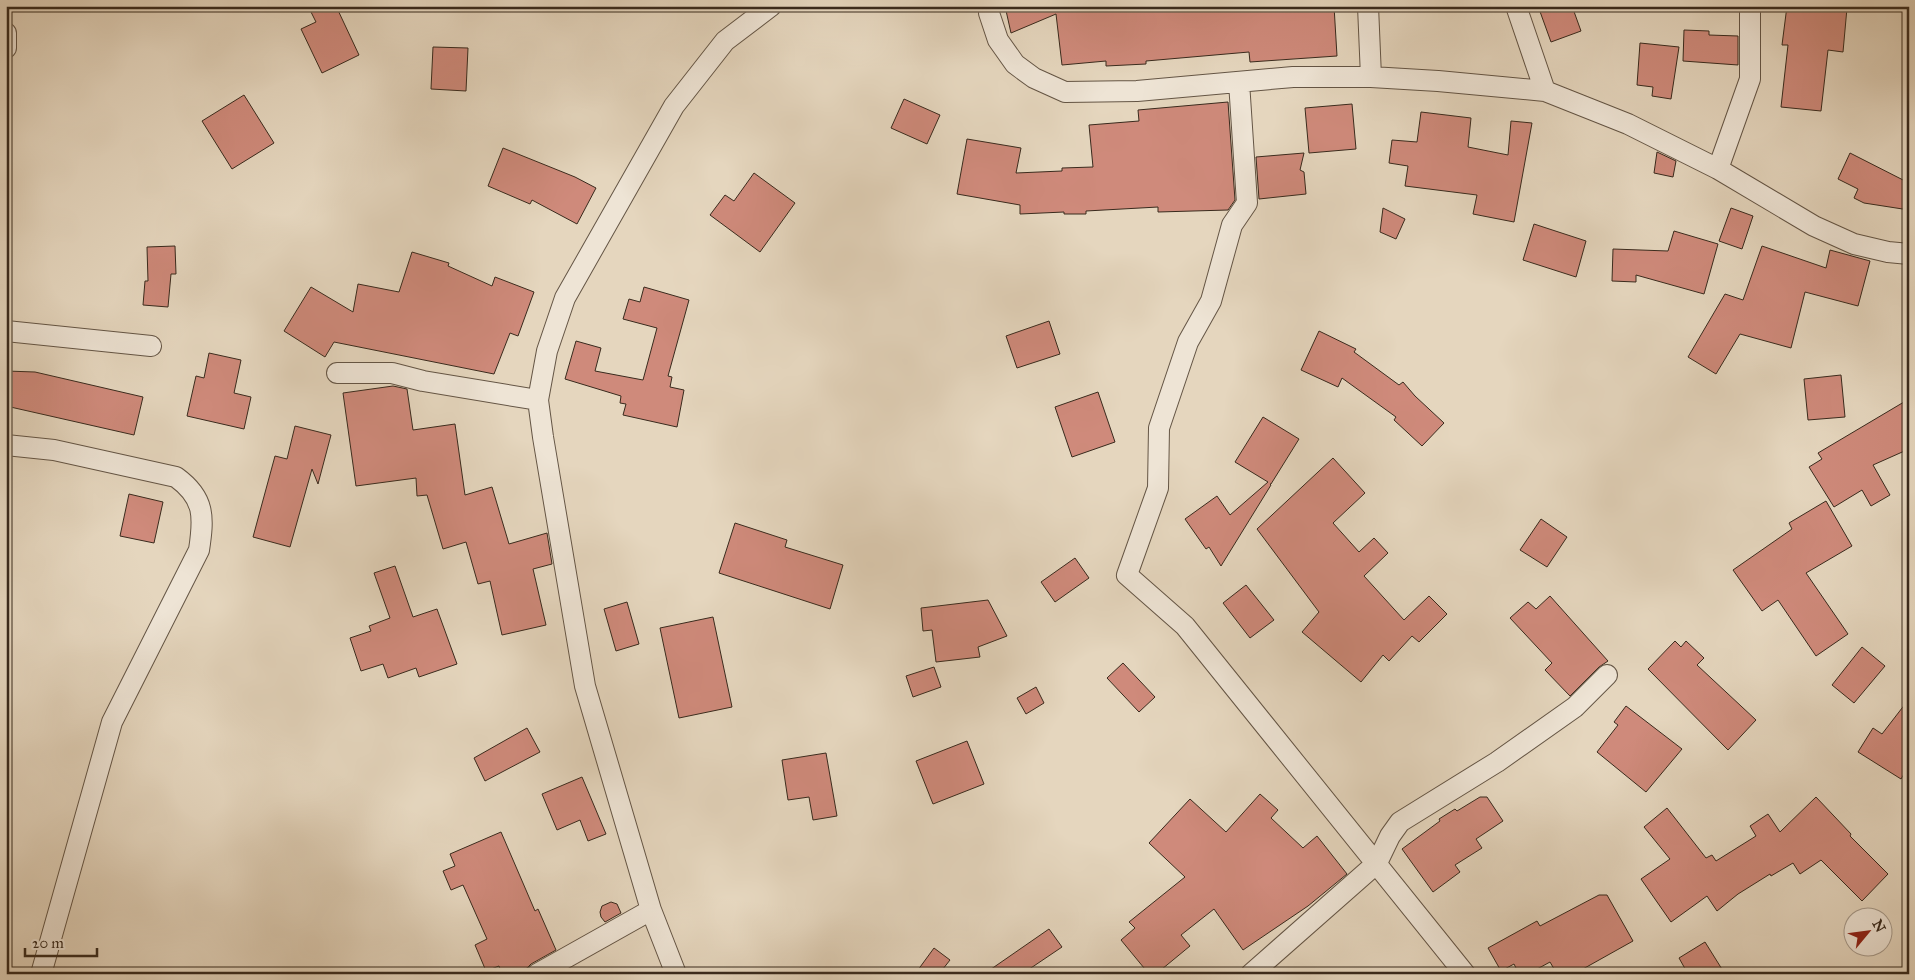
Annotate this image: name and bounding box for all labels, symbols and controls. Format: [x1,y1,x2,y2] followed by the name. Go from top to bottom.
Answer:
[1842,908,1892,958] north arrow
[1869,917,1889,935] text: N
[25,925,98,957] scale bar
[32,934,64,952] text: 20 m

